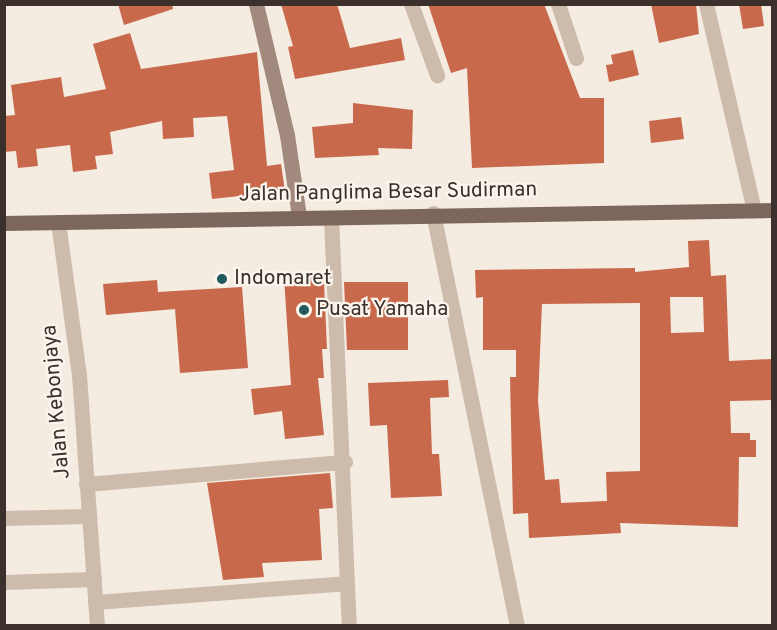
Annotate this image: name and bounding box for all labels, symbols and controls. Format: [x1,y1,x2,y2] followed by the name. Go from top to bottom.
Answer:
[239,178,537,208] street label: Jalan Panglima Besar Sudirman
[234,266,331,292] place label: Indomaret
[215,272,229,286] marker: Indomaret
[316,297,449,323] place label: Pusat Yamaha
[297,303,311,317] marker: Pusat Yamaha
[38,324,76,480] street label: Jalan Kebonjaya

